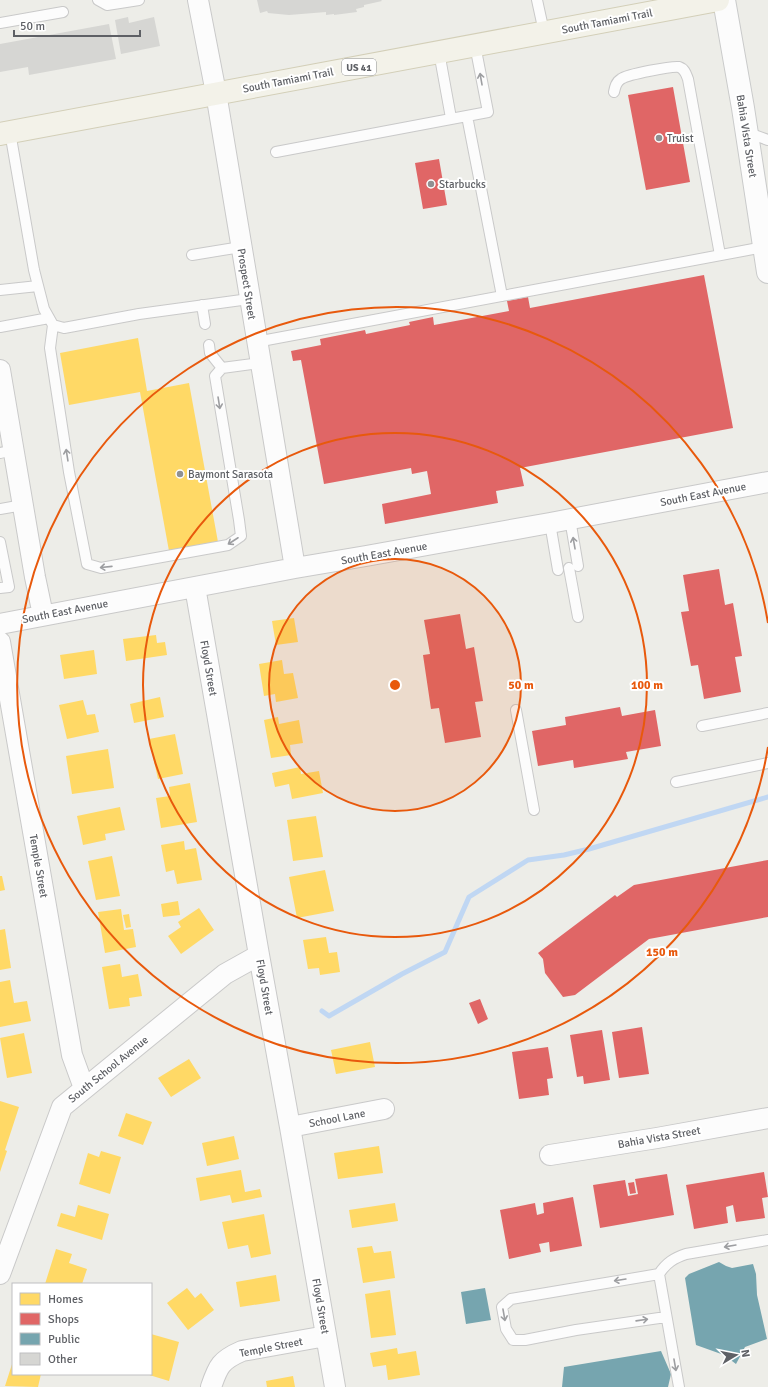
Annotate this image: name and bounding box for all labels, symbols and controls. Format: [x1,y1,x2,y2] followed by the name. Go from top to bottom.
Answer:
[560,6,654,37] street label: South Tamiami Trail
[14,12,140,38] scale bar
[20,19,45,34] text: 50 m
[342,59,376,75] road number: US 41
[241,65,335,96] street label: South Tamiami Trail
[477,73,485,86] one-way arrow
[734,94,760,179] street label: Bahia Vista Street
[667,132,694,145] place label: Truist
[654,133,664,143] marker: Truist
[439,178,486,191] place label: Starbucks
[426,179,436,189] marker: Starbucks
[234,248,259,321] street label: Prospect Street
[215,396,223,409] one-way arrow
[62,449,70,462] one-way arrow
[188,468,274,481] place label: Baymont Sarasota
[175,469,185,479] marker: Baymont Sarasota
[659,480,747,509] street label: South East Avenue
[228,537,239,545] one-way arrow
[570,537,578,550] one-way arrow
[340,540,428,567] street label: South East Avenue
[100,563,113,571] one-way arrow
[21,597,109,626] street label: South East Avenue
[197,639,220,697] street label: Floyd Street
[388,678,402,692] centre of rings
[508,678,534,693] text: 50 m
[631,678,663,693] text: 100 m
[27,833,51,899] street label: Temple Street
[646,945,678,960] text: 150 m
[253,958,276,1016] street label: Floyd Street
[66,1033,151,1106] street label: South School Avenue
[308,1107,366,1130] street label: School Lane
[617,1124,702,1151] street label: Bahia Vista Street
[723,1242,736,1250] one-way arrow
[614,1276,627,1284] one-way arrow
[309,1277,332,1335] street label: Floyd Street
[12,1283,152,1375] legend
[48,1292,83,1307] text: Homes
[500,1308,508,1321] one-way arrow
[48,1312,79,1327] text: Shops
[635,1316,648,1324] one-way arrow
[48,1332,80,1347] text: Public
[238,1335,304,1360] street label: Temple Street
[716,1335,756,1375] north arrow
[738,1348,752,1358] text: N
[48,1352,78,1367] text: Other
[671,1358,679,1371] one-way arrow

